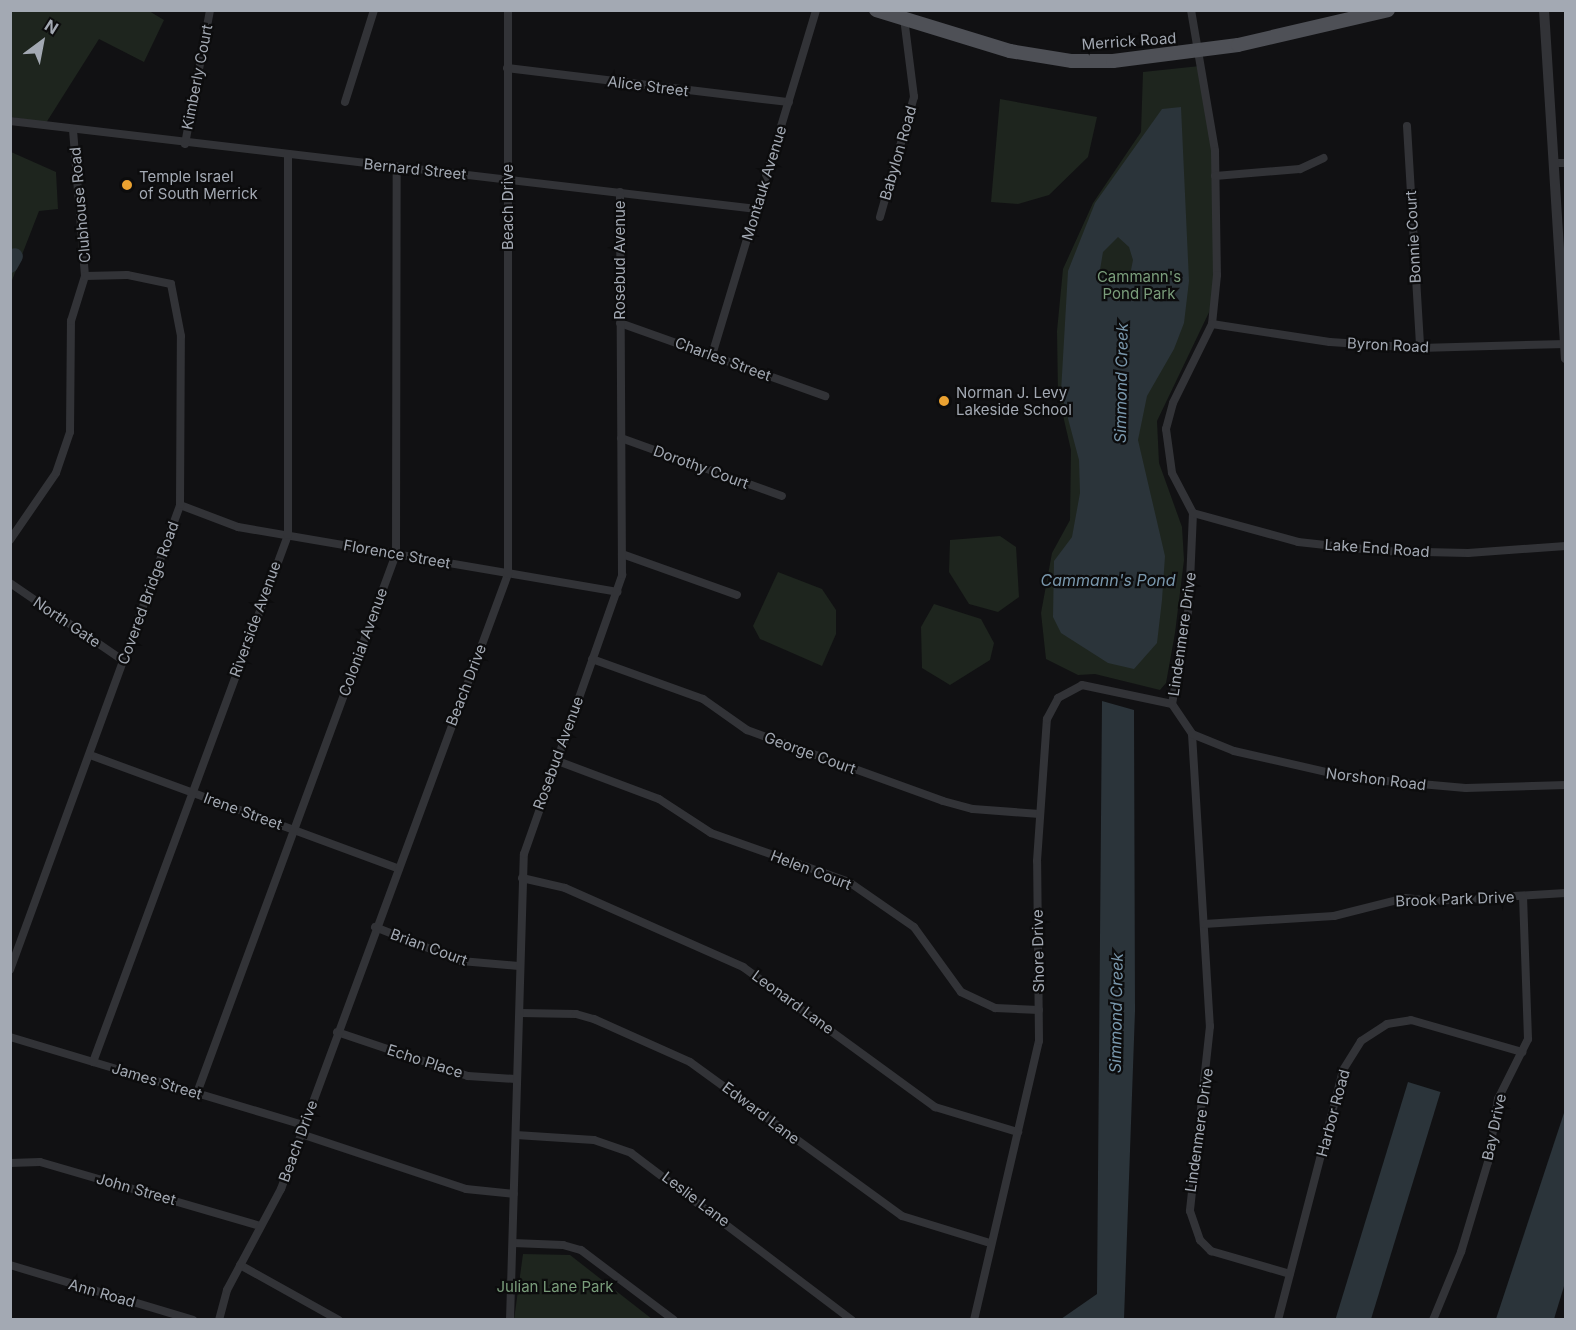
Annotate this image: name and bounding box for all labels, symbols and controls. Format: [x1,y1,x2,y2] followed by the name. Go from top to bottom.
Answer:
[12,12,72,72] north arrow
[41,15,62,38] text: N
[178,23,216,131] street label: Kimberly Court
[1081,29,1177,53] street label: Merrick Road
[606,72,690,100] street label: Alice Street
[876,104,920,202] street label: Babylon Road
[738,124,790,242] street label: Montauk Avenue
[66,146,94,264] street label: Clubhouse Road
[363,155,467,183] street label: Bernard Street
[499,164,517,250] street label: Beach Drive
[139,167,258,202] place label: Temple Israel of South Merrick
[120,178,134,192] marker: Temple Israel of South Merrick
[1402,190,1424,284] street label: Bonnie Court
[611,200,629,320] street label: Rosebud Avenue
[1097,267,1181,302] park label: Cammann's Pond Park
[1110,323,1132,443] water label: Simmond Creek
[672,333,774,385] street label: Charles Street
[1347,334,1429,356] street label: Byron Road
[956,383,1072,418] place label: Norman J. Levy Lakeside School
[937,394,951,408] marker: Norman J. Levy Lakeside School
[651,441,751,493] street label: Dorothy Court
[114,519,182,667] street label: Covered Bridge Road
[1324,535,1430,561] street label: Lake End Road
[342,536,452,572] street label: Florence Street
[226,559,284,679] street label: Riverside Avenue
[1040,570,1176,590] water label: Cammann's Pond
[1164,571,1200,697] street label: Lindenmere Drive
[335,585,391,699] street label: Colonial Avenue
[30,593,104,651] street label: North Gate
[442,642,490,728] street label: Beach Drive
[529,694,587,812] street label: Rosebud Avenue
[762,728,858,778] street label: George Court
[1325,764,1427,794] street label: Norshon Road
[201,788,285,834] street label: Irene Street
[768,846,854,894] street label: Helen Court
[1395,888,1515,910] street label: Brook Park Drive
[1028,909,1048,993] street label: Shore Drive
[388,925,470,969] street label: Brian Court
[1105,953,1127,1073] water label: Simmond Creek
[749,966,837,1038] street label: Leonard Lane
[385,1040,465,1082] street label: Echo Place
[110,1059,204,1103] street label: James Street
[1181,1067,1217,1193] street label: Lindenmere Drive
[1313,1067,1353,1159] street label: Harbor Road
[719,1078,803,1148] street label: Edward Lane
[1478,1092,1510,1162] street label: Bay Drive
[275,1098,321,1184] street label: Beach Drive
[659,1168,733,1230] street label: Leslie Lane
[94,1169,178,1209] street label: John Street
[67,1275,137,1311] street label: Ann Road
[496,1278,614,1296] park label: Julian Lane Park

